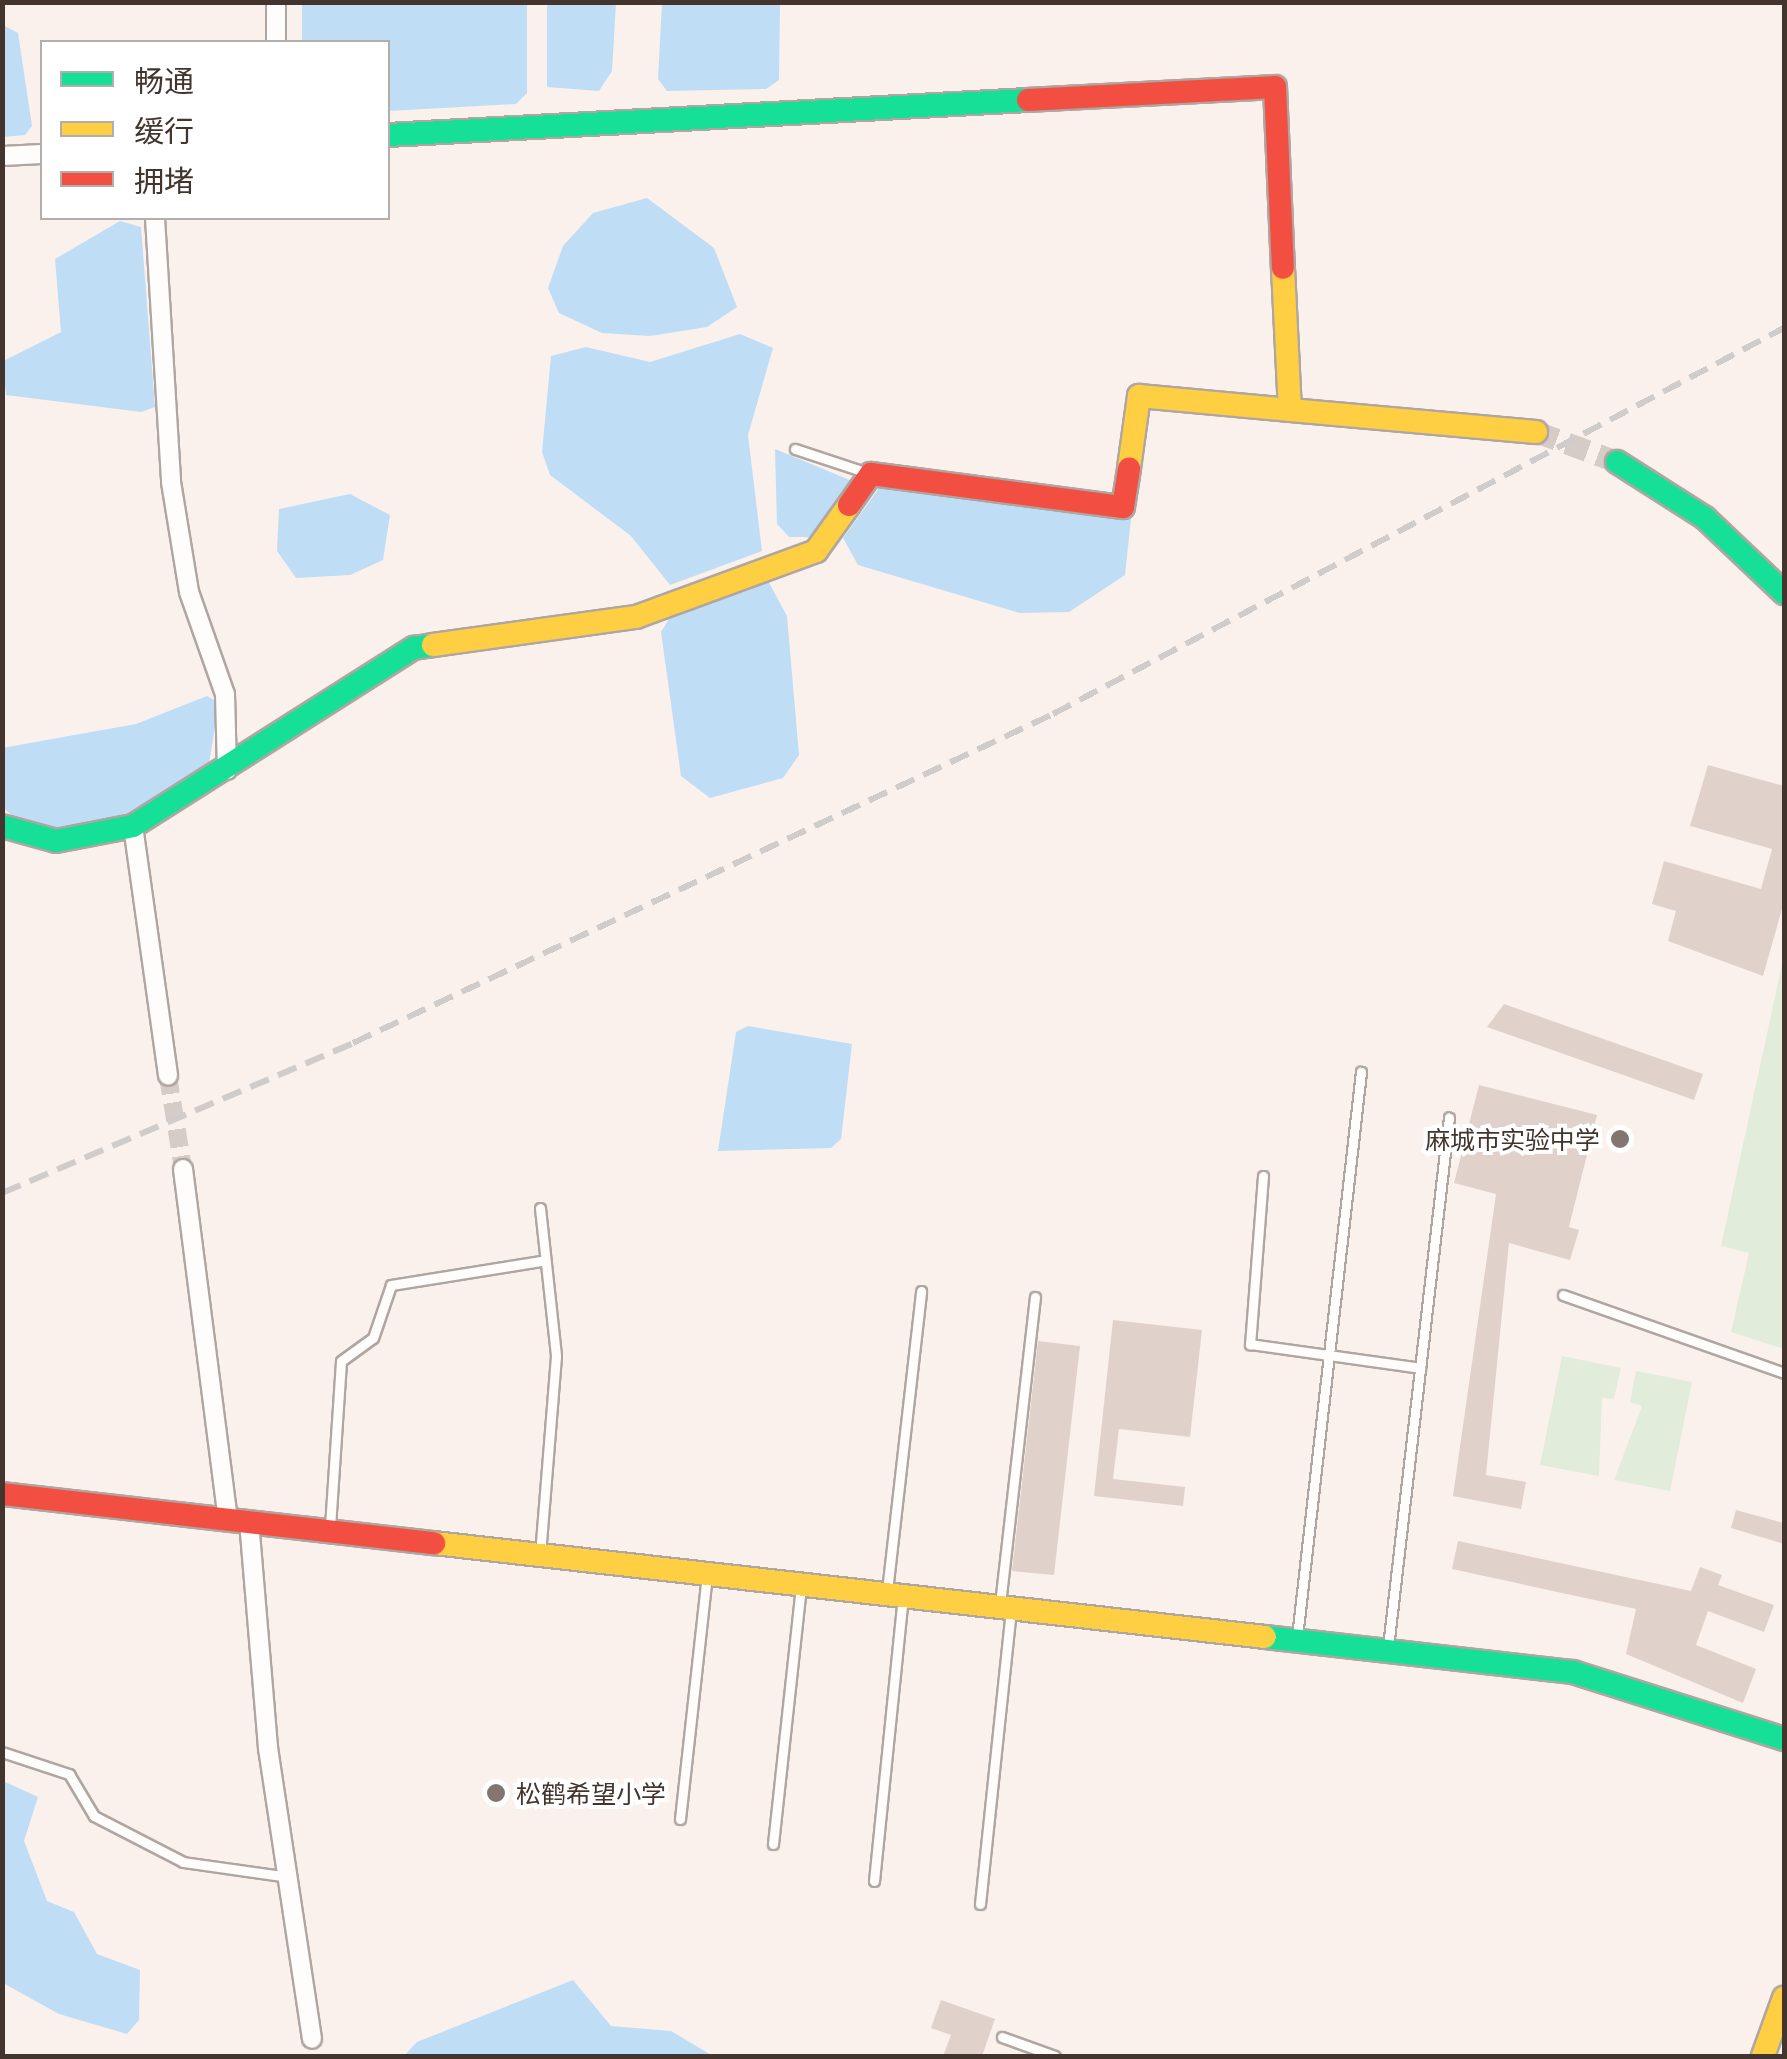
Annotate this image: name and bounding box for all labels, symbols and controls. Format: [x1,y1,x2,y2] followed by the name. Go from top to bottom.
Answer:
[40,40,390,220] legend
[134,60,194,101] text: 畅通
[134,110,194,151] text: 缓行
[134,160,194,201] text: 拥堵
[1425,1124,1600,1154] place label: 麻城市实验中学
[1609,1128,1631,1150] marker: 麻城市实验中学
[516,1778,666,1808] place label: 松鹤希望小学
[485,1782,507,1804] marker: 松鹤希望小学

